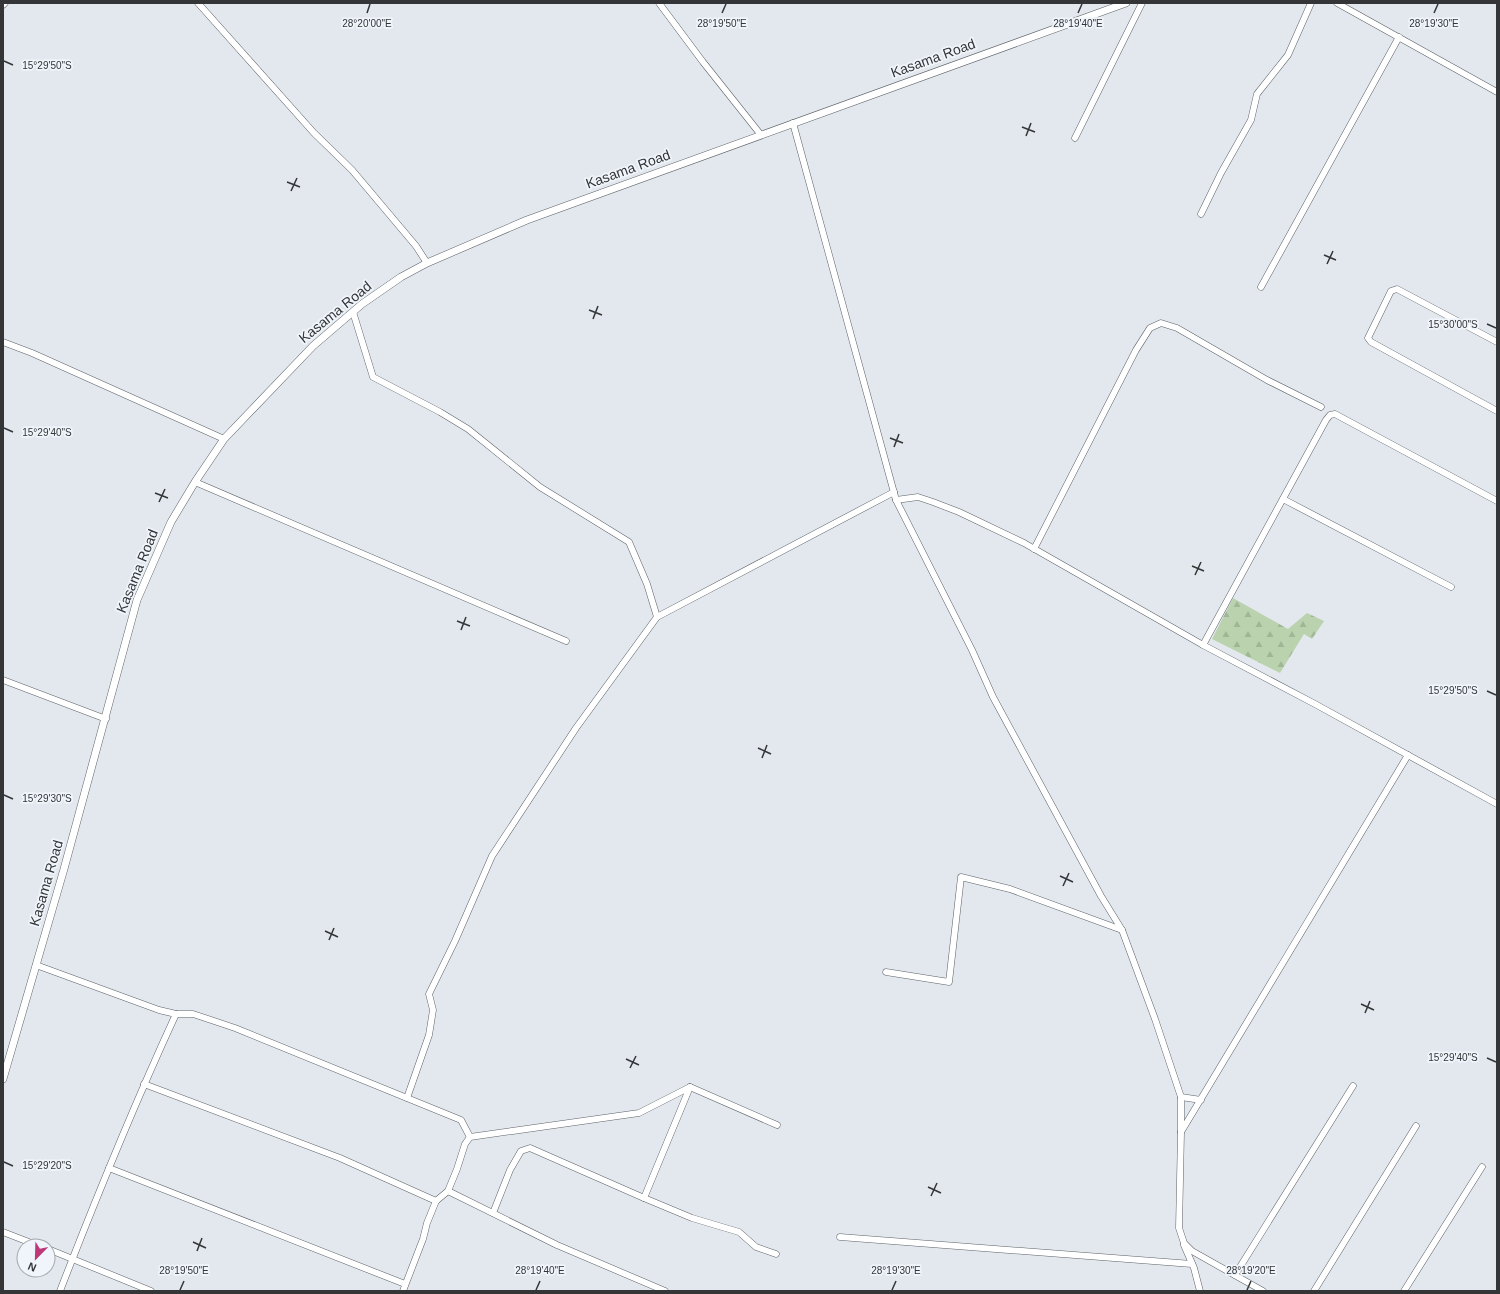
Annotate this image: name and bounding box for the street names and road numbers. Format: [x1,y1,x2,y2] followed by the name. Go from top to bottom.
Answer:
[889,35,977,81] street label: Kasama Road
[584,146,672,192] street label: Kasama Road
[295,278,375,346] street label: Kasama Road
[113,527,161,615] street label: Kasama Road
[26,838,66,928] street label: Kasama Road

